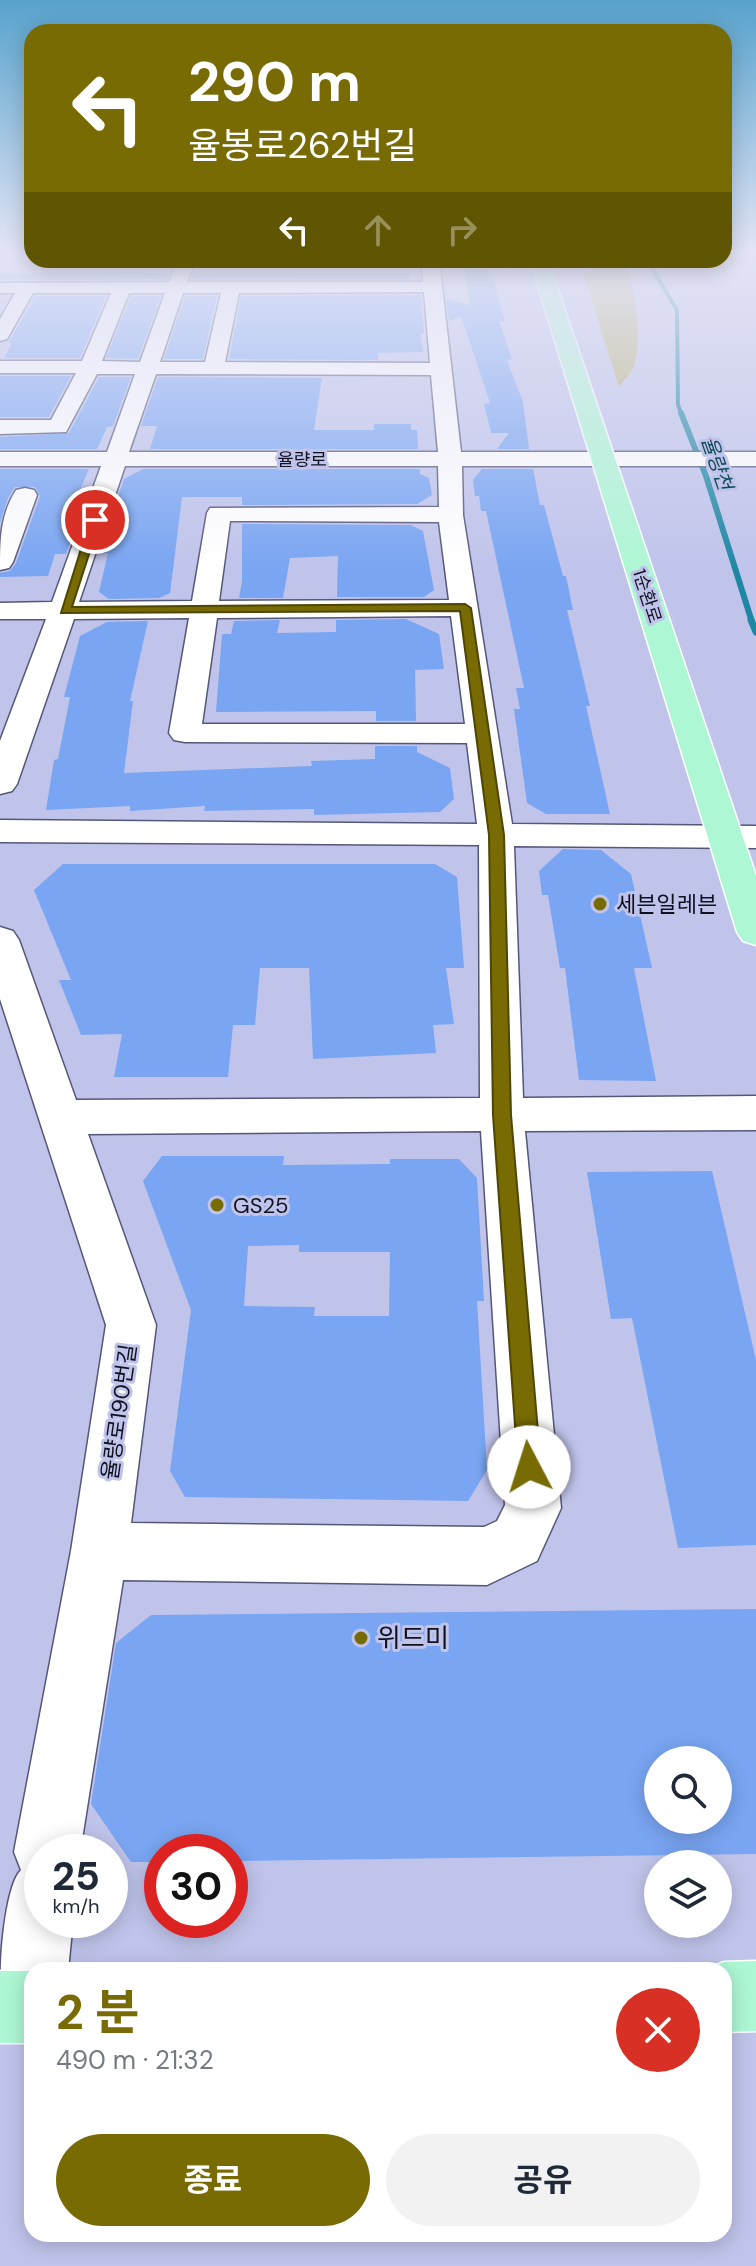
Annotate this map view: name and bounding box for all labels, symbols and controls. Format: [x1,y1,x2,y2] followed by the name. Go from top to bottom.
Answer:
[188,45,361,118] text: 290 m
[56,56,160,160] icon: left
[188,122,417,169] text: 율봉로262번길
[272,208,316,252] icon: left
[356,208,400,252] icon: ahead
[440,208,484,252] icon: right
[696,433,739,496] water label: 율량천
[277,448,327,472] street label: 율량로
[61,486,129,554] pin
[73,498,117,542] icon: arrive
[627,566,667,626] street label: 1순환로
[616,890,717,919] place label: 세븐일레븐
[591,895,609,913] marker: 세븐일레븐
[233,1191,289,1220] place label: GS25
[208,1196,226,1214] marker: GS25
[95,1342,143,1482] street label: 율량로190번길
[487,1425,571,1509] position arrow
[377,1621,449,1655] place label: 위드미
[352,1629,370,1647] marker: 위드미
[644,1746,732,1938] map controls
[644,1746,732,1834] button: search
[144,1834,248,1938] speed limit sign: 30
[52,1850,100,1902] text: 25
[644,1850,732,1938] button: layers
[52,1893,100,1919] text: km/h
[56,1981,139,2044] text: 2 분
[616,1988,700,2072] button: close
[56,2043,214,2077] text: 490 m · 21:32
[56,2134,370,2226] button: 종료
[386,2134,700,2226] button: 공유

